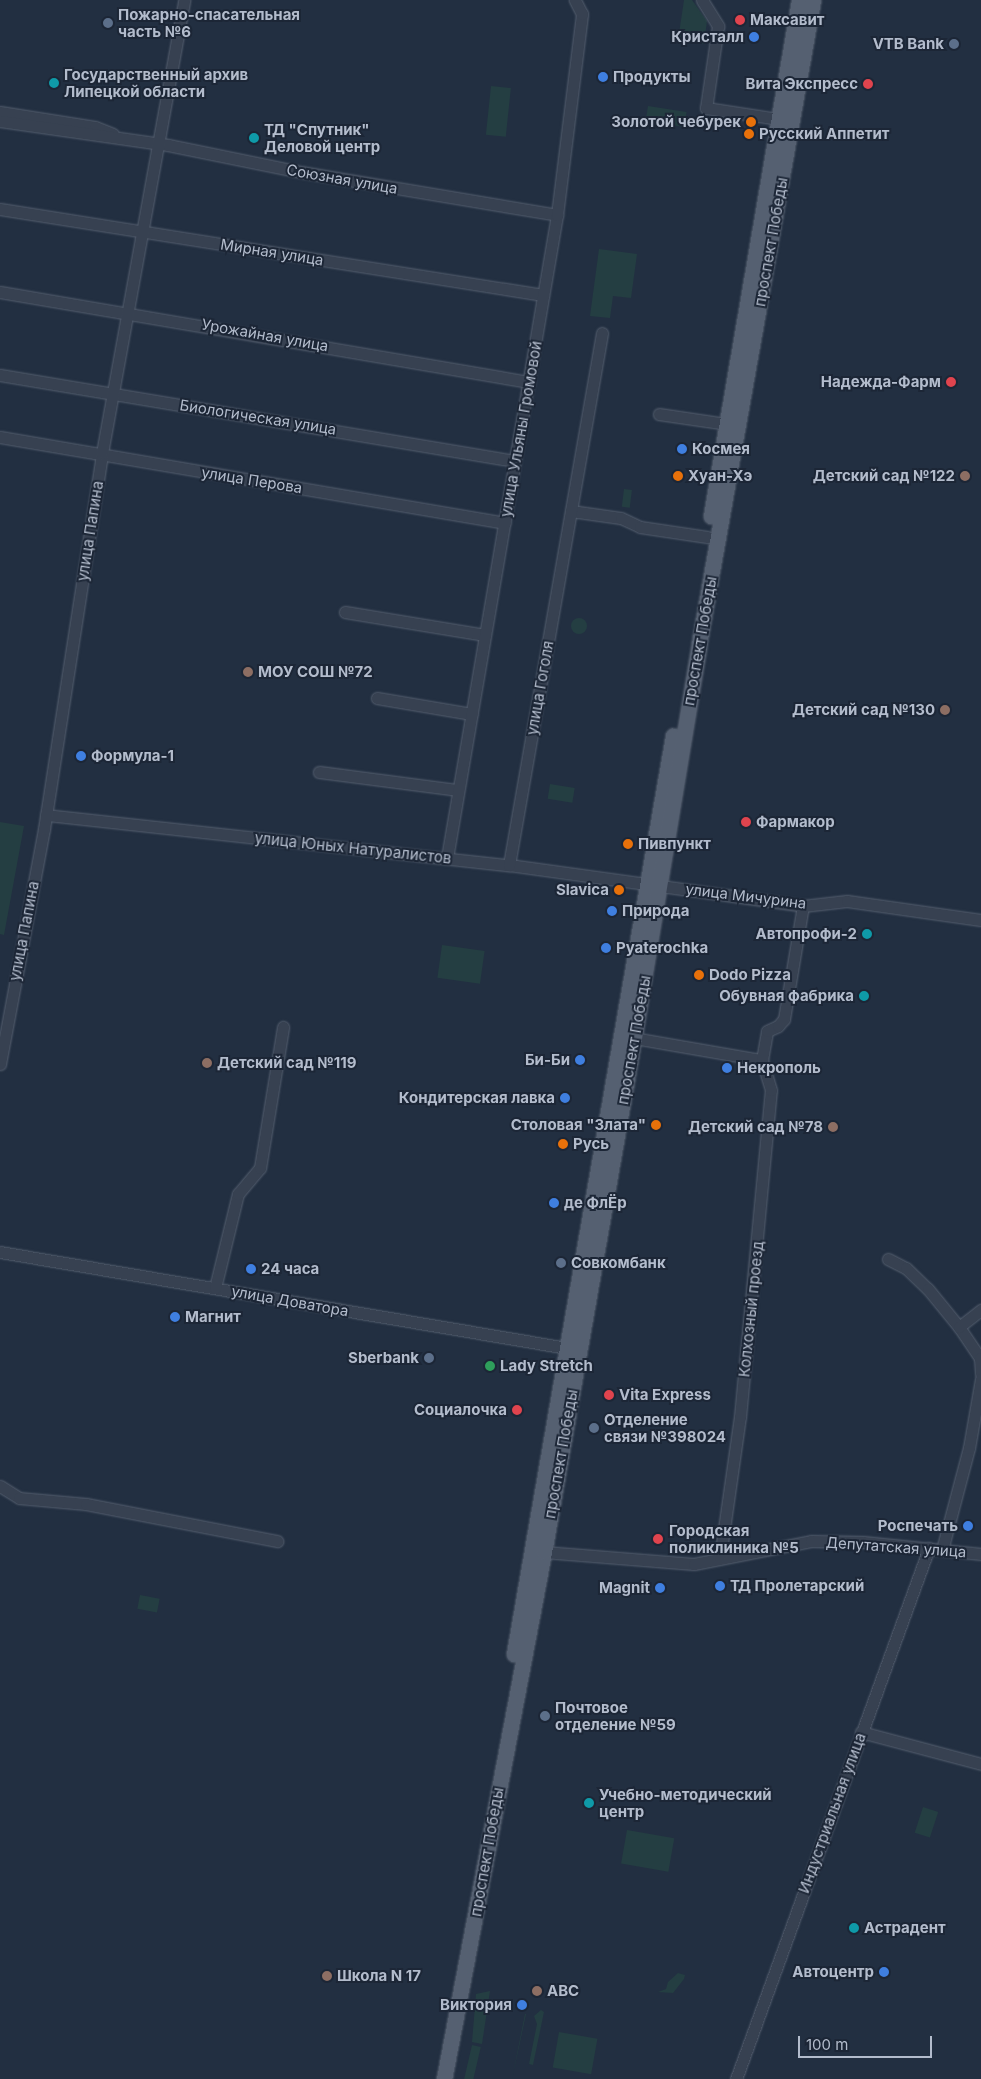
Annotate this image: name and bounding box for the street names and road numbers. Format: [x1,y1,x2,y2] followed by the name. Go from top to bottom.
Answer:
[285,160,399,198] street label: Союзная улица
[751,176,791,308] street label: проспект Победы
[219,235,325,269] street label: Мирная улица
[200,315,330,355] street label: Урожайная улица
[497,339,545,519] street label: улица Ульяны Громовой
[178,396,338,438] street label: Биологическая улица
[200,463,304,497] street label: улица Перова
[73,480,107,582] street label: улица Папина
[680,575,720,707] street label: проспект Победы
[523,639,557,737] street label: улица Гоголя
[254,829,452,867] street label: улица Юных Натуралистов
[5,880,43,982] street label: улица Папина
[685,880,807,912] street label: улица Мичурина
[614,974,654,1106] street label: проспект Победы
[735,1240,767,1378] street label: Колхозный проезд
[230,1282,350,1320] street label: улица Доватора
[541,1388,581,1520] street label: проспект Победы
[825,1533,967,1561] street label: Депутатская улица
[795,1730,869,1896] street label: Индустриальная улица
[467,1786,507,1918] street label: проспект Победы

